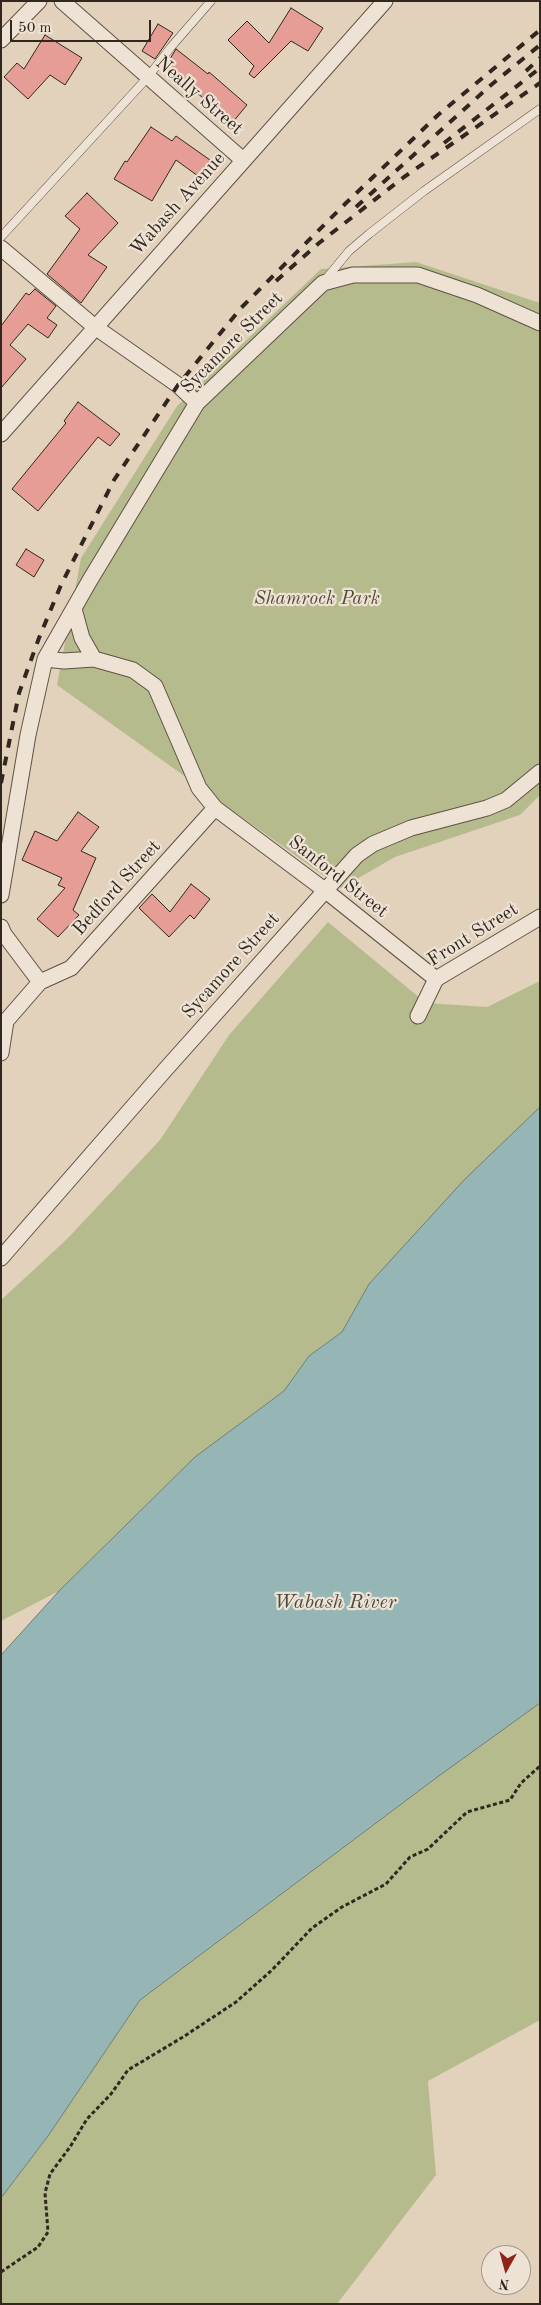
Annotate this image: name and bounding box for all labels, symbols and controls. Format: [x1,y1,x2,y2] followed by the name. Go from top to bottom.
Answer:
[12,10,154,42] scale bar
[18,21,52,36] text: 50 m
[150,52,248,140] street label: Neally Street
[126,148,230,260] street label: Wabash Avenue
[176,287,288,399] street label: Sycamore Street
[254,588,380,610] park label: Shamrock Park
[284,831,392,923] street label: Sanford Street
[68,835,166,941] street label: Bedford Street
[423,898,523,972] street label: Front Street
[177,908,285,1024] street label: Sycamore Street
[274,1591,396,1615] water label: Wabash River
[481,2245,531,2295] north arrow
[498,2276,510,2291] text: N

